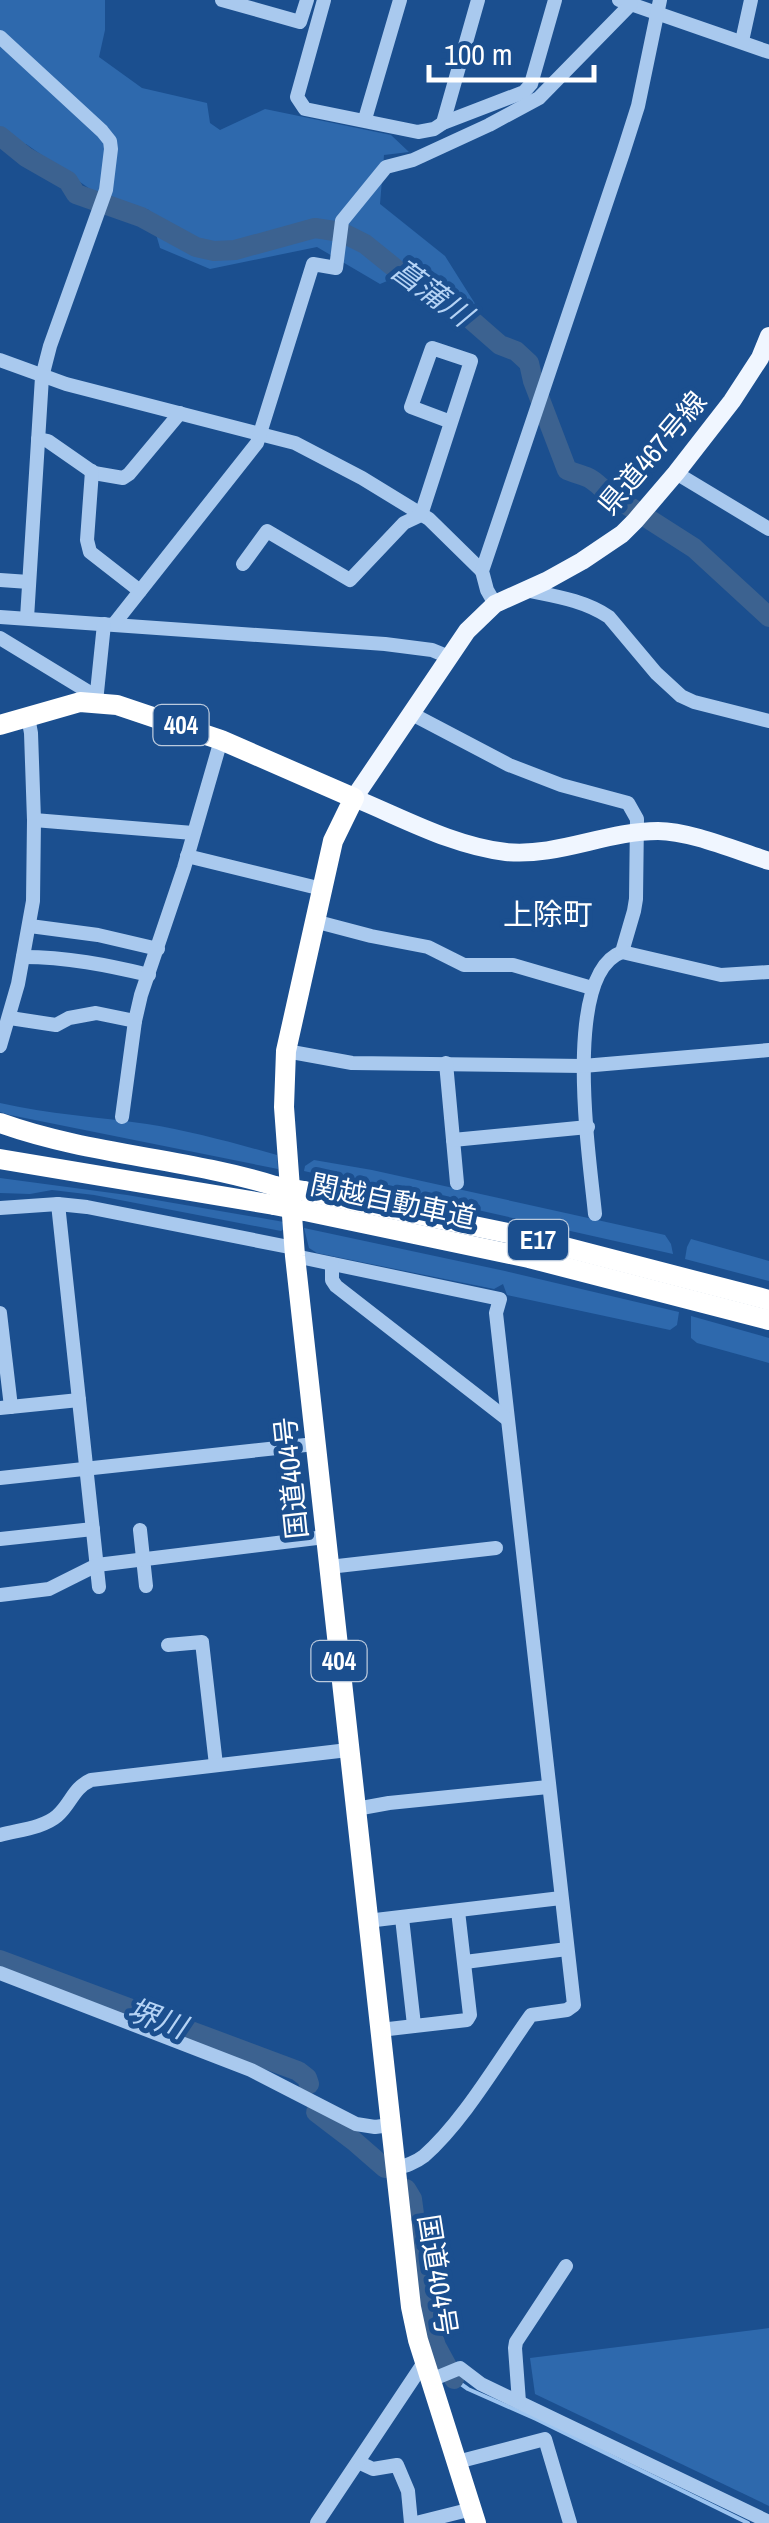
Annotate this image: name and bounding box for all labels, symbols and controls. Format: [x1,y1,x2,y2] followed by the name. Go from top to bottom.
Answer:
[429,20,594,82] scale bar
[444,34,512,74] text: 100 m
[384,249,483,336] water label: 菖蒲川
[589,383,715,523] street label: 県道467号線
[154,705,208,745] road number: 404
[503,894,593,934] district label: 上除町
[307,1165,479,1237] street label: 関越自動車道
[508,1220,568,1260] road number: E17
[266,1415,316,1541] street label: 国道404号
[312,1641,366,1681] road number: 404
[122,1989,195,2048] water label: 堺川
[410,2212,466,2338] street label: 国道404号

